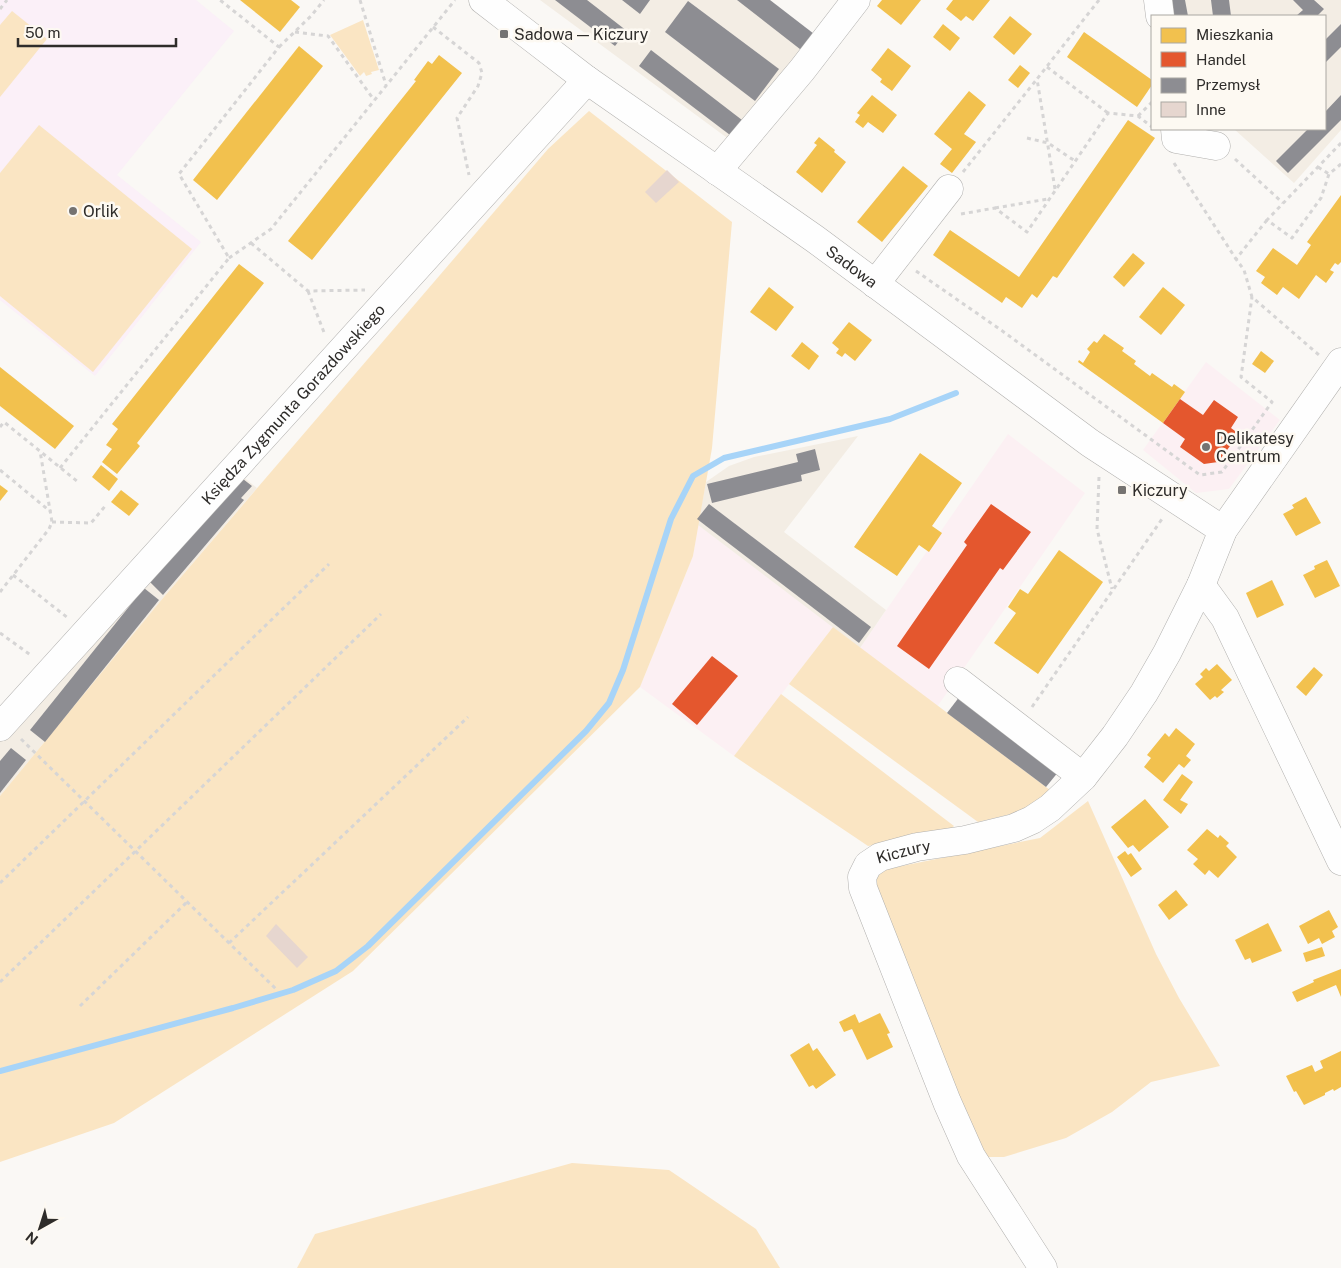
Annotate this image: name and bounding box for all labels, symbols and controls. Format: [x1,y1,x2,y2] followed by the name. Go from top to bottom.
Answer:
[18,15,175,47] scale bar
[1151,15,1326,130] legend
[25,24,60,41] text: 50 m
[514,25,649,44] place label: Sadowa — Kiczury
[1196,26,1273,43] text: Mieszkania
[498,28,510,40] marker: Sadowa — Kiczury
[1196,51,1246,68] text: Handel
[1196,76,1261,93] text: Przemysł
[1196,101,1226,118] text: Inne
[83,202,119,221] place label: Orlik
[67,205,79,217] marker: Orlik
[822,241,881,292] street label: Sadowa
[198,300,389,509] street label: Księdza Zygmunta Gorazdowskiego
[1216,429,1294,466] place label: Delikatesy Centrum
[1200,441,1212,453] marker: Delikatesy Centrum
[1132,481,1188,500] place label: Kiczury
[1116,484,1128,496] marker: Kiczury
[874,836,932,868] street label: Kiczury
[15,1203,65,1253] north arrow
[23,1228,41,1248] text: N

